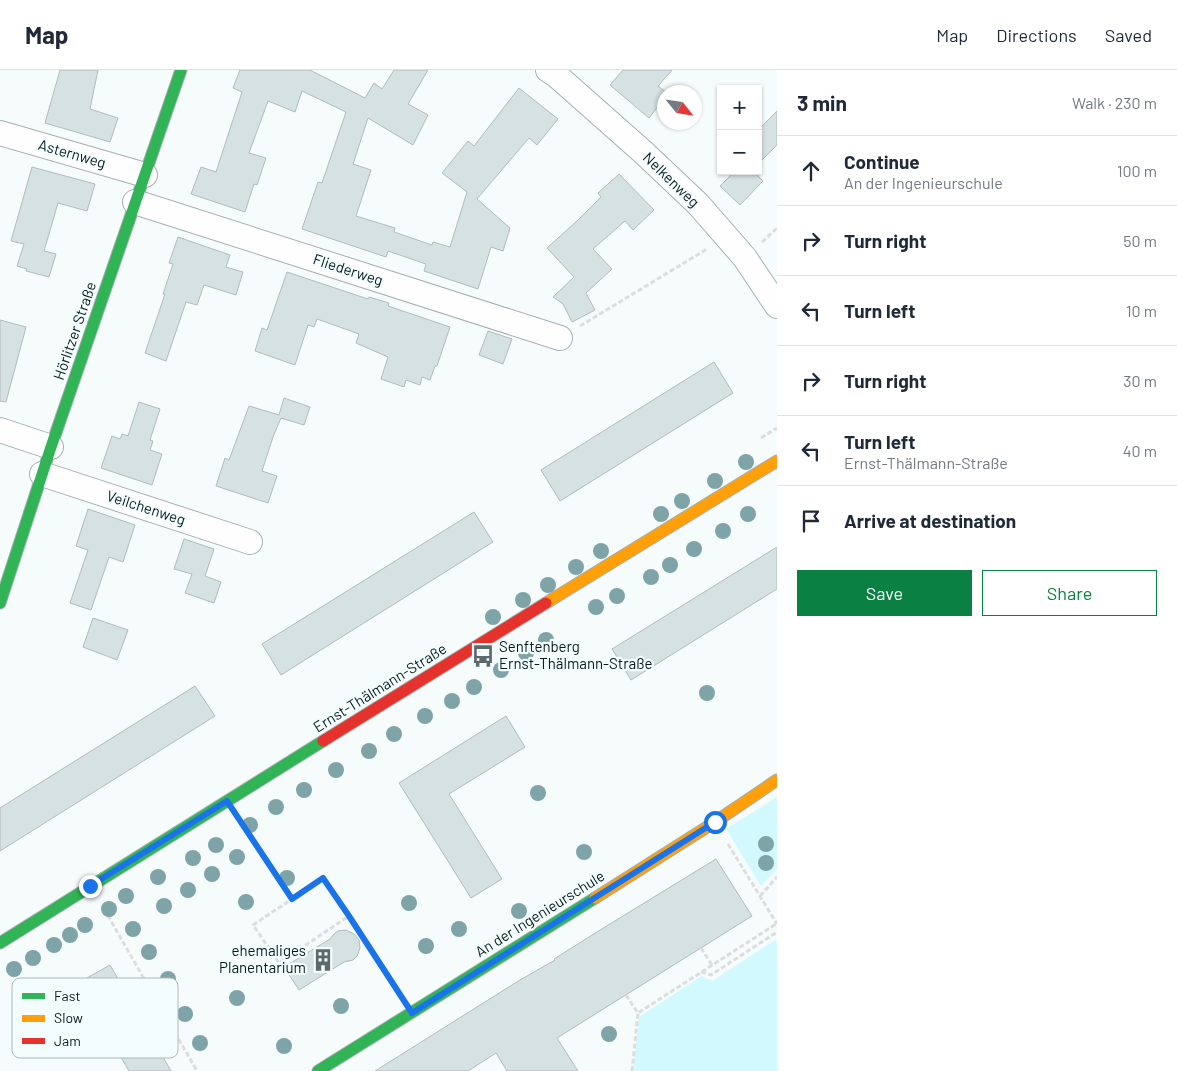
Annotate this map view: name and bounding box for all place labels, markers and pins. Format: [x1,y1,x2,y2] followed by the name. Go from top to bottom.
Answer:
[499,637,653,672] place label: Senftenberg Ernst-Thälmann-Straße
[470,643,496,669] bus stop icon: Senftenberg Ernst-Thälmann-Straße
[219,941,306,976] place label: ehemaliges Planentarium
[310,947,336,973] building icon: ehemaliges Planentarium

